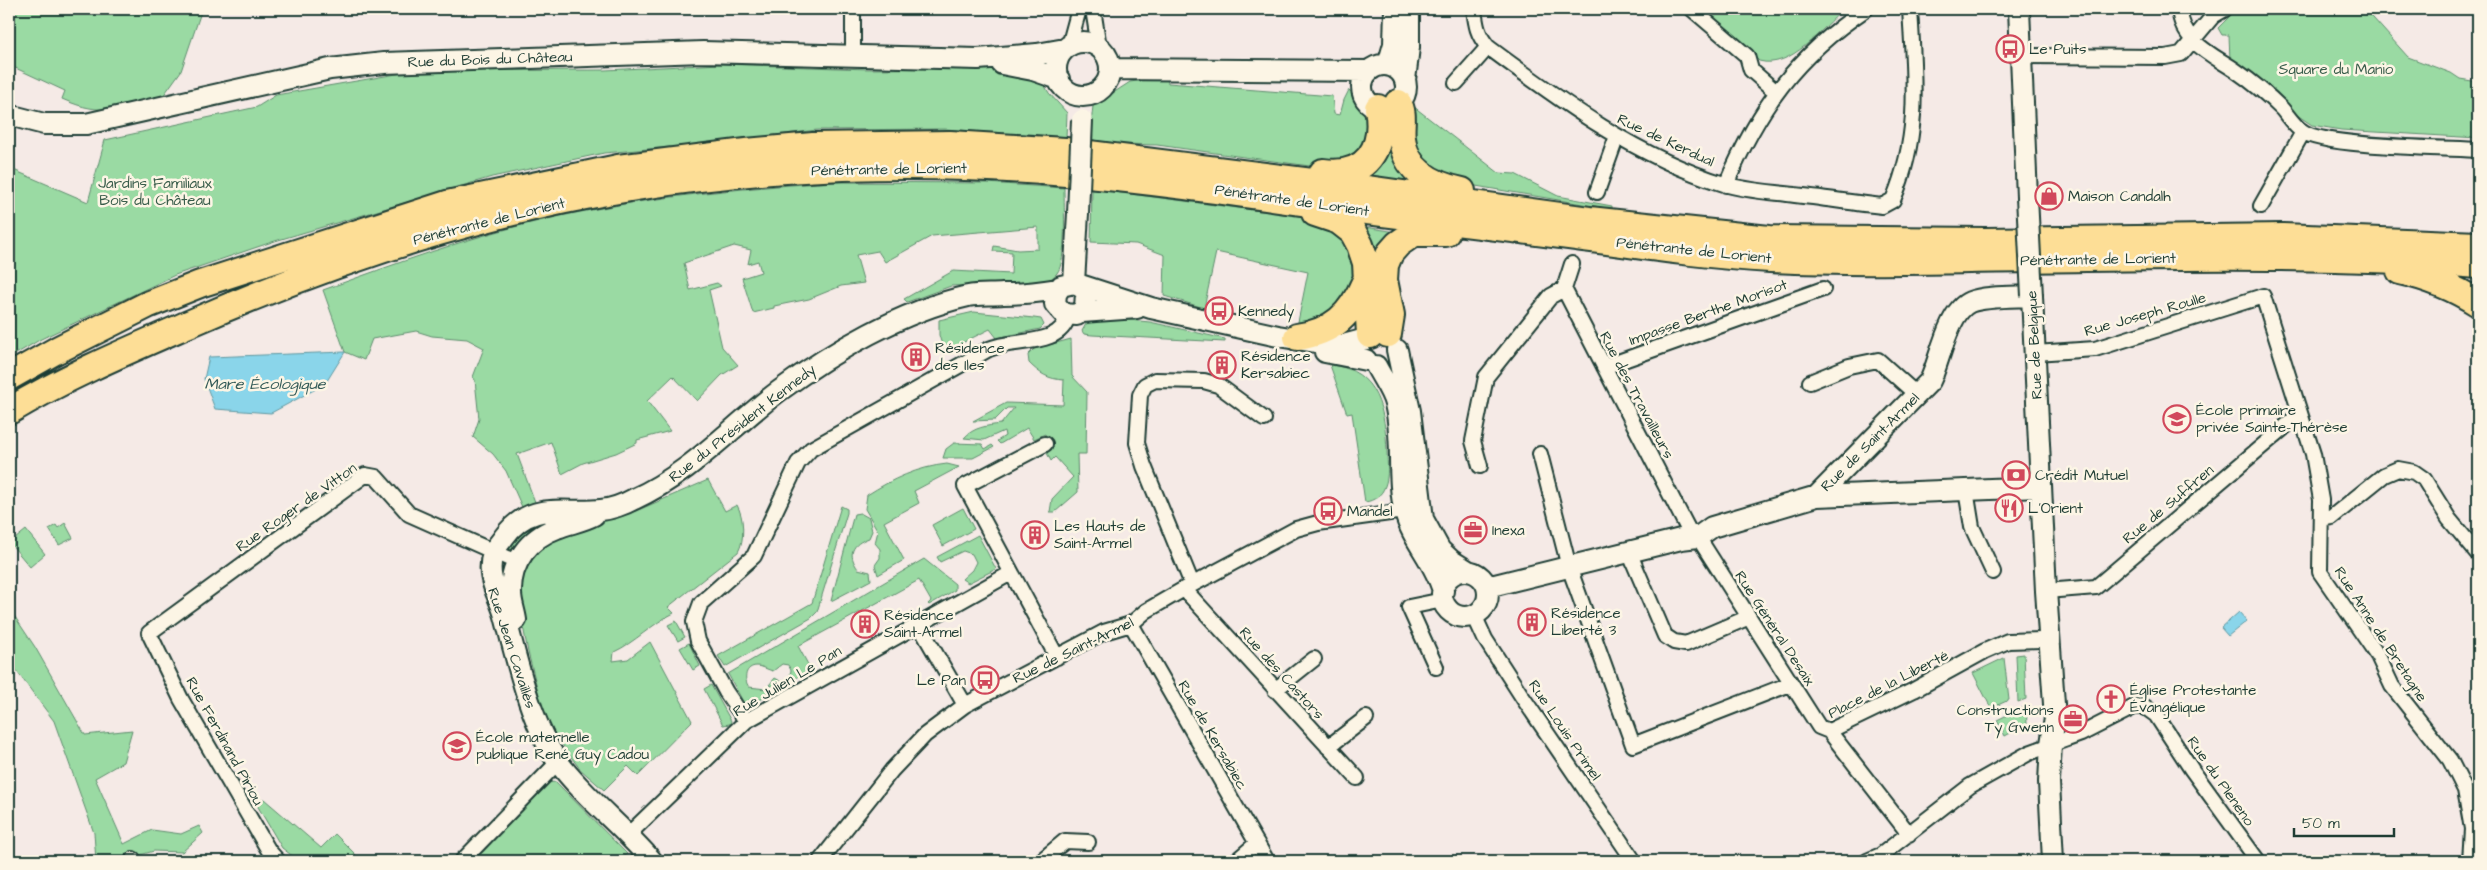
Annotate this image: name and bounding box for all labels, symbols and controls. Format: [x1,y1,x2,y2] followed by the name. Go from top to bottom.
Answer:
[1995,34,2025,64] bus stop icon: Le Puits
[2029,39,2087,60] place label: Le Puits
[407,46,573,73] street label: Rue du Bois du Château
[2279,59,2394,80] park label: Square du Manio
[1614,109,1718,172] street label: Rue de Kerdual
[811,158,967,181] street label: Pénétrante de Lorient
[98,173,213,211] park label: Jardins Familiaux Bois du Château
[1213,179,1371,222] street label: Pénétrante de Lorient
[2034,181,2064,211] shop icon: Maison Candalh
[2068,186,2171,207] place label: Maison Candalh
[411,192,567,251] street label: Pénétrante de Lorient
[1615,232,1773,269] street label: Pénétrante de Lorient
[2020,248,2176,271] street label: Pénétrante de Lorient
[1626,274,1790,351] street label: Impasse Berthe Morisot
[2082,287,2209,342] street label: Rue Joseph Roulle
[2021,290,2049,400] street label: Rue de Belgique
[1204,296,1234,326] bus stop icon: Kennedy
[1238,301,1294,323] place label: Kennedy
[1594,328,1679,463] street label: Rue des Travailleurs
[935,338,1005,376] place label: Résidence des Iles
[901,342,931,372] building icon: Résidence des Iles
[1241,346,1311,384] place label: Résidence Kersabiec
[1207,350,1237,380] building icon: Résidence Kersabiec
[664,359,821,488] street label: Rue du Président Kennedy
[204,373,327,396] water label: Mare Écologique
[1816,388,1924,496] street label: Rue de Saint-Armel
[2196,400,2348,438] place label: École primaire privée Sainte-Thérèse
[2162,404,2192,434] school or university icon: École primaire privée Sainte-Thérèse
[232,457,362,558] street label: Rue Roger de Vitton
[2001,460,2031,490] bank icon: Crédit Mutuel
[2118,460,2219,549] street label: Rue de Suffren
[2035,465,2128,486] place label: Crédit Mutuel
[1994,493,2024,523] restaurant icon: L'Orient
[1313,496,1343,526] bus stop icon: Mandel
[2028,498,2083,519] place label: L'Orient
[1347,501,1393,522] place label: Mandel
[1458,515,1488,545] office icon: Inexa
[1054,516,1146,554] place label: Les Hauts de Saint-Armel
[1020,520,1050,550] building icon: Les Hauts de Saint-Armel
[1492,520,1525,541] place label: Inexa
[2328,563,2432,706] street label: Rue Anne de Bretagne
[1730,567,1820,691] street label: Rue Général Desaix
[482,585,541,712] street label: Rue Jean Cavaillès
[1551,603,1621,641] place label: Résidence Liberté 3
[884,605,962,643] place label: Résidence Saint-Armel
[1517,607,1547,637] building icon: Résidence Liberté 3
[850,609,880,639] building icon: Résidence Saint-Armel
[1009,612,1137,689] street label: Rue de Saint-Armel
[1234,623,1329,724] street label: Rue des Castors
[729,640,846,722] street label: Rue Julien Le Pan
[1824,645,1952,724] street label: Place de la Liberté
[970,665,1000,695] bus stop icon: Le Pan
[917,670,966,691] place label: Le Pan
[180,673,269,810] street label: Rue Ferdinand Piriou
[1523,676,1606,785] street label: Rue Louis Primel
[1173,677,1253,794] street label: Rue de Kersabiec
[2130,680,2256,719] place label: Église Protestante Évangélique
[2096,684,2126,714] church icon: Église Protestante Évangélique
[1957,700,2054,739] place label: Constructions Ty Gwenn
[2058,704,2088,734] office icon: Constructions Ty Gwenn
[476,727,650,766] place label: École maternelle publique René Guy Cadou
[442,731,472,761] school or university icon: École maternelle publique René Guy Cadou
[2182,732,2260,831] street label: Rue du Pleneno
[2294,805,2394,837] scale bar
[2302,813,2340,834] text: 50 m

